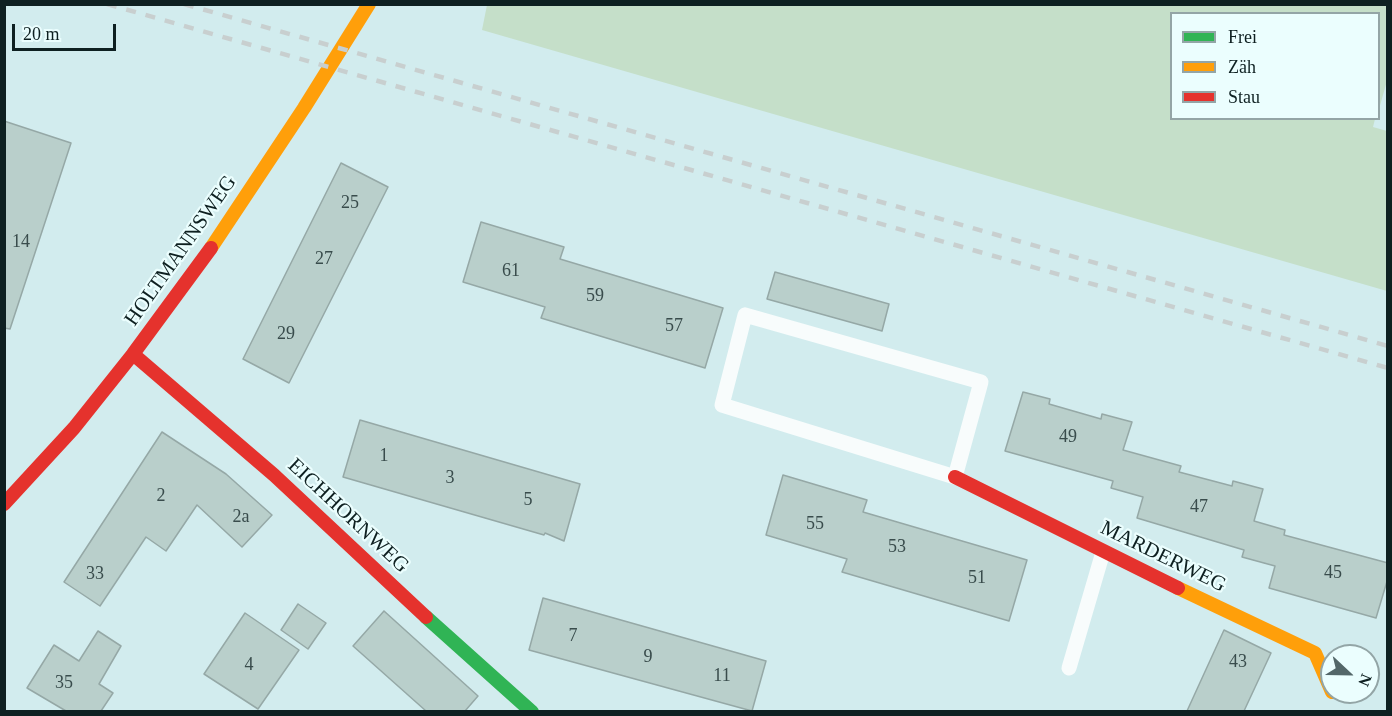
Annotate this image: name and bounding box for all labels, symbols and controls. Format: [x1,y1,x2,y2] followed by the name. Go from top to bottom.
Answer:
[15,12,118,50] scale bar
[1170,12,1380,120] legend
[23,24,60,44] text: 20 m
[1228,27,1257,47] text: Frei
[1228,57,1256,77] text: Zäh
[1228,87,1260,107] text: Stau
[120,171,242,331] street label: HOLTMANNSWEG
[341,192,359,214] house number: 25
[12,231,30,253] house number: 14
[315,248,333,270] house number: 27
[502,260,520,282] house number: 61
[586,285,604,307] house number: 59
[665,315,683,337] house number: 57
[277,323,295,345] house number: 29
[1059,426,1077,448] house number: 49
[380,445,388,467] house number: 1
[282,453,414,579] street label: EICHHORNWEG
[446,467,454,489] house number: 3
[156,485,166,507] house number: 2
[524,489,532,511] house number: 5
[1190,496,1208,518] house number: 47
[233,506,249,528] house number: 2a
[806,513,824,535] house number: 55
[1096,516,1230,598] street label: MARDERWEG
[888,536,906,558] house number: 53
[1324,562,1342,584] house number: 45
[86,563,104,585] house number: 33
[968,567,986,589] house number: 51
[568,625,578,647] house number: 7
[1320,644,1380,704] north arrow
[644,646,652,668] house number: 9
[1229,651,1247,673] house number: 43
[244,654,254,676] house number: 4
[713,665,731,687] house number: 11
[55,672,73,694] house number: 35
[1355,672,1375,689] text: N

